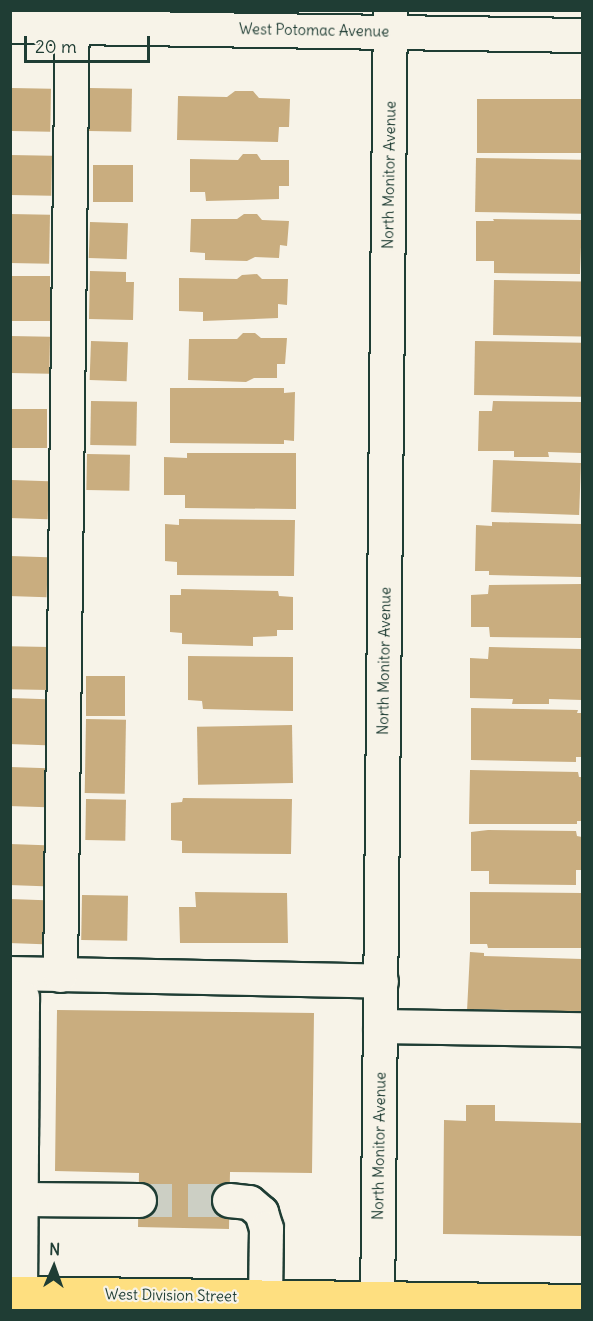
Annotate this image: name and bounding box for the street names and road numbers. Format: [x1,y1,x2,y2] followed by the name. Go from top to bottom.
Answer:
[239,20,389,40] street label: West Potomac Avenue
[379,101,399,249] street label: North Monitor Avenue
[374,587,394,735] street label: North Monitor Avenue
[369,1072,389,1220] street label: North Monitor Avenue
[105,1285,237,1305] street label: West Division Street

